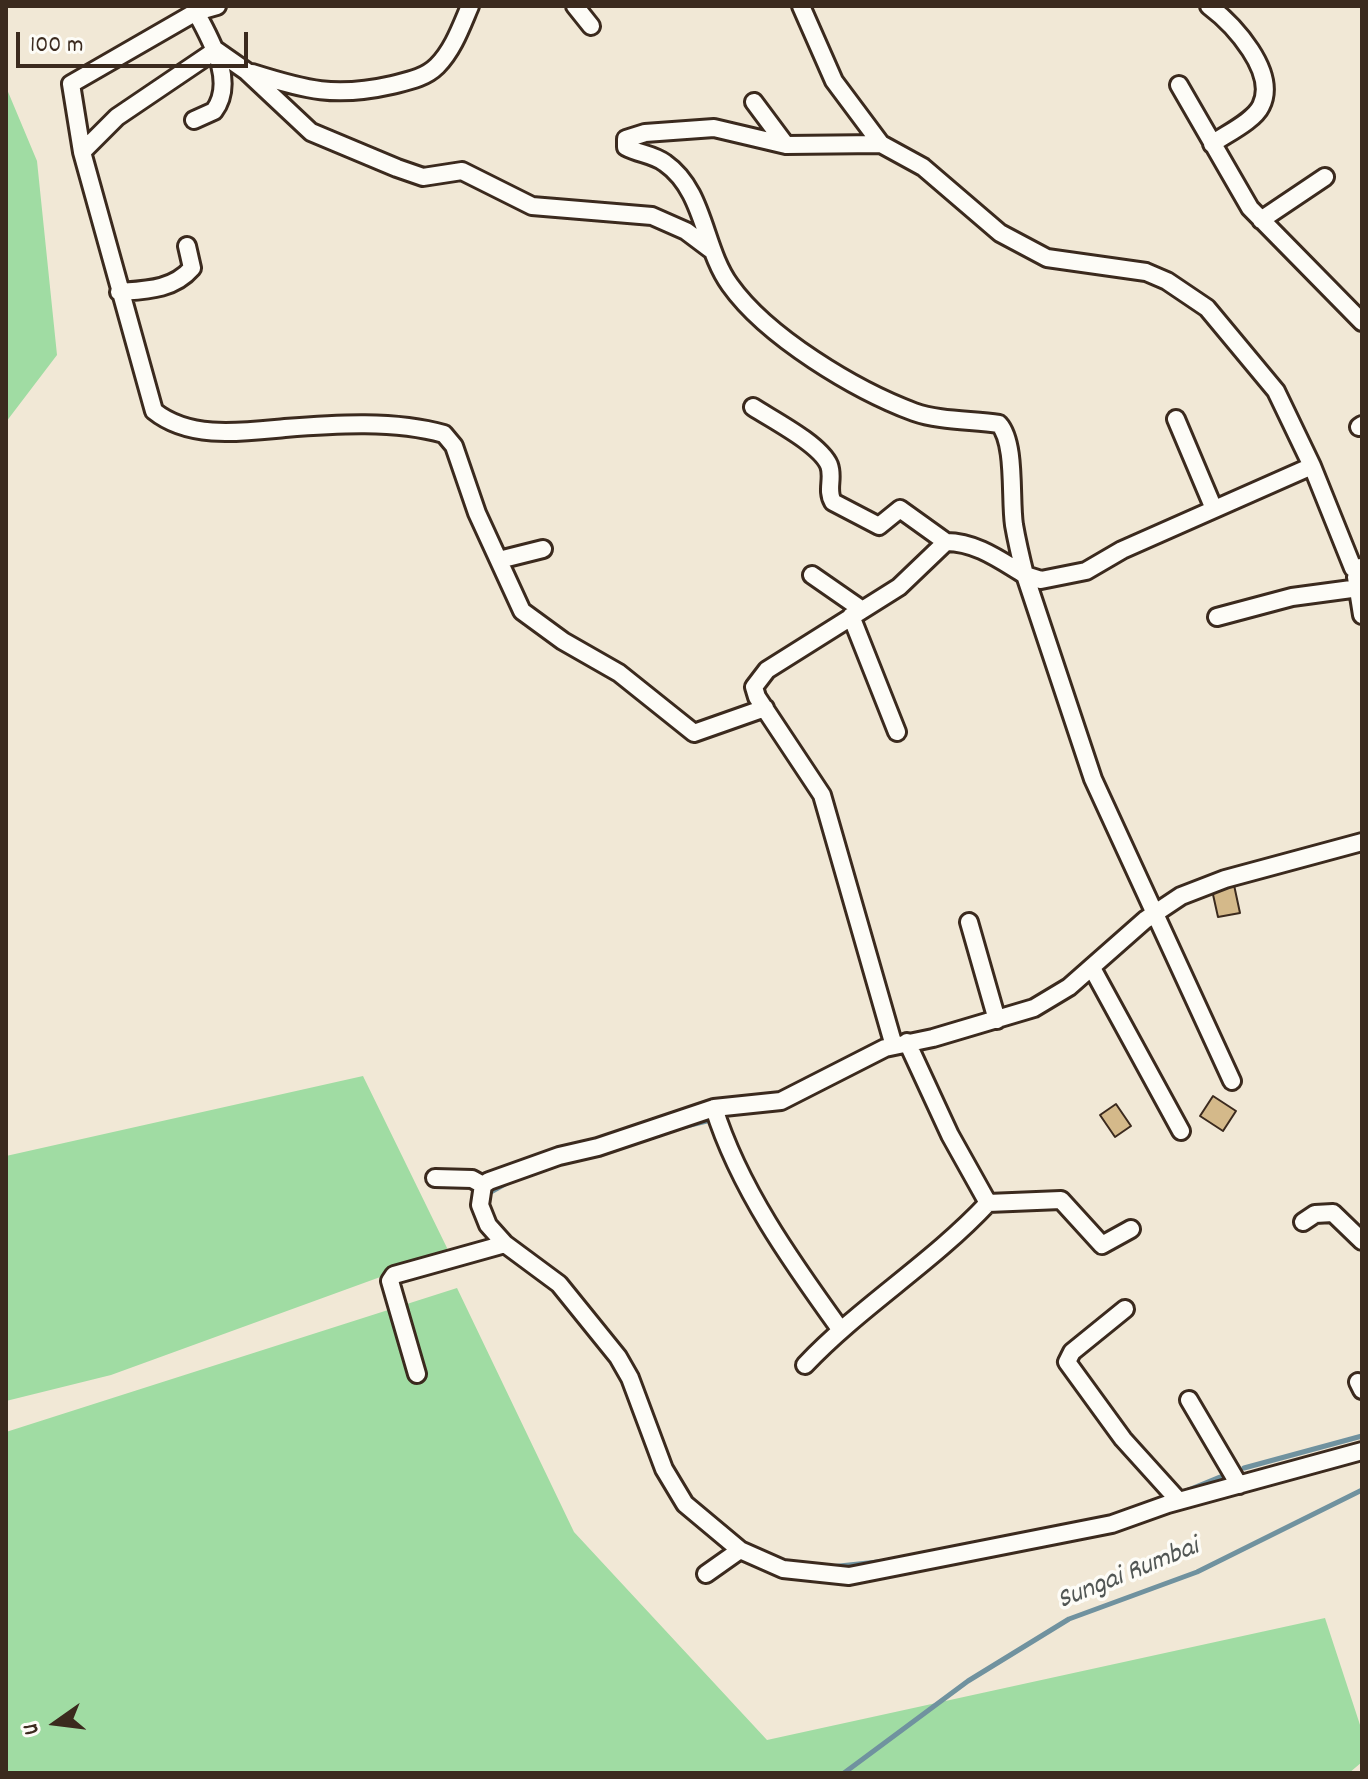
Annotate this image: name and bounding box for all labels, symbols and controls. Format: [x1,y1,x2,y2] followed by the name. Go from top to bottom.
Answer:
[20,16,252,66] scale bar
[30,29,83,63] text: 100 m
[1053,1532,1205,1620] water label: Sungai Rumbai
[16,1683,96,1763] north arrow
[16,1720,49,1738] text: U

